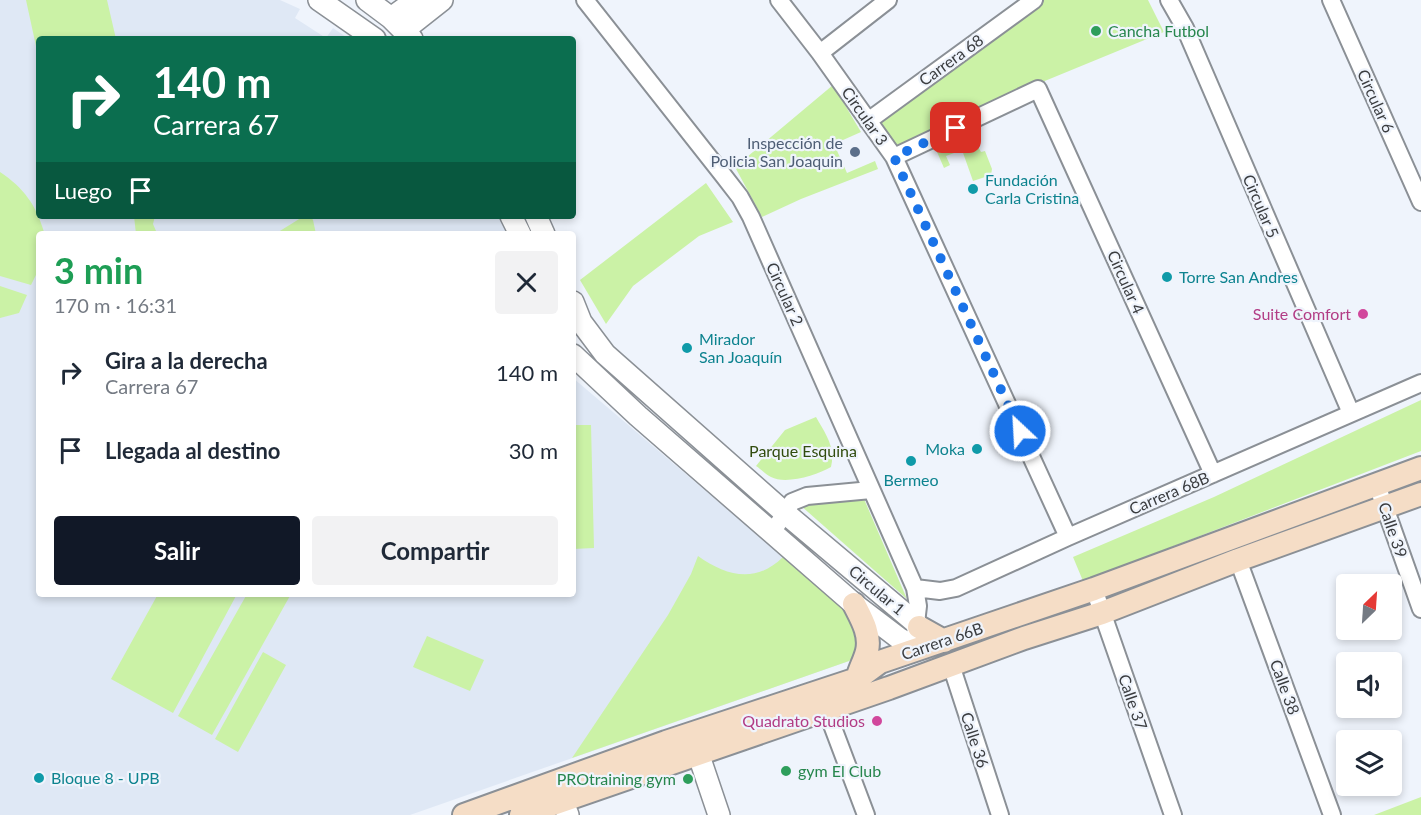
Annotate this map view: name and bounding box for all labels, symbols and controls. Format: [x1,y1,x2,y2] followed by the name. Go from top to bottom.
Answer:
[1108,21,1209,40] place label: Cancha Futbol
[1089,24,1103,38] marker: Cancha Futbol
[915,30,987,89] street label: Carrera 68
[153,57,271,107] text: 140 m
[54,60,132,138] icon: right
[1354,66,1399,135] street label: Circular 6
[838,83,892,149] street label: Circular 3
[930,102,981,153] pin
[153,108,279,141] text: Carrera 67
[939,111,972,144] icon: arrive
[710,133,843,170] place label: Inspección de Policia San Joaquin
[848,145,862,159] marker: Inspección de Policia San Joaquin
[985,170,1079,207] place label: Fundación Carla Cristina
[1240,171,1283,240] street label: Circular 5
[124,174,157,207] icon: arrive
[54,177,112,204] text: Luego
[966,182,980,196] marker: Fundación Carla Cristina
[1104,247,1149,316] street label: Circular 4
[54,248,143,292] text: 3 min
[495,251,558,314] button: close
[763,259,808,328] street label: Circular 2
[1179,267,1298,286] place label: Torre San Andres
[1160,270,1174,284] marker: Torre San Andres
[54,293,177,317] text: 170 m · 16:31
[1253,304,1351,323] place label: Suite Comfort
[1356,307,1370,321] marker: Suite Comfort
[699,329,782,366] place label: Mirador San Joaquín
[680,341,694,355] marker: Mirador San Joaquín
[105,347,268,374] text: Gira a la derecha
[54,356,87,389] icon: right
[496,359,558,386] text: 140 m
[105,374,198,398] text: Carrera 67
[988,399,1052,463] position arrow
[54,434,87,467] icon: arrive
[105,437,281,464] text: Llegada al destino
[509,437,558,464] text: 30 m
[925,439,965,458] place label: Moka
[749,441,857,460] park label: Parque Esquina
[970,442,984,456] marker: Moka
[904,454,918,468] marker: Bermeo
[1126,467,1212,518] street label: Carrera 68B
[883,470,939,489] place label: Bermeo
[1375,500,1412,560] street label: Calle 39
[54,516,300,585] button: Salir
[312,516,558,585] button: Compartir
[845,561,909,618] street label: Circular 1
[1336,574,1402,640] north arrow
[1336,574,1402,796] map controls
[899,618,985,663] street label: Carrera 66B
[1336,652,1402,718] button: sound
[1267,657,1304,717] street label: Calle 38
[1115,672,1152,732] street label: Calle 37
[958,710,993,770] street label: Calle 36
[742,711,865,730] place label: Quadrato Studios
[870,714,884,728] marker: Quadrato Studios
[1336,730,1402,796] button: layers
[798,761,881,780] place label: gym El Club
[779,764,793,778] marker: gym El Club
[51,768,160,787] place label: Bloque 8 - UPB
[557,769,676,788] place label: PROtraining gym
[32,771,46,785] marker: Bloque 8 - UPB
[681,772,695,786] marker: PROtraining gym

